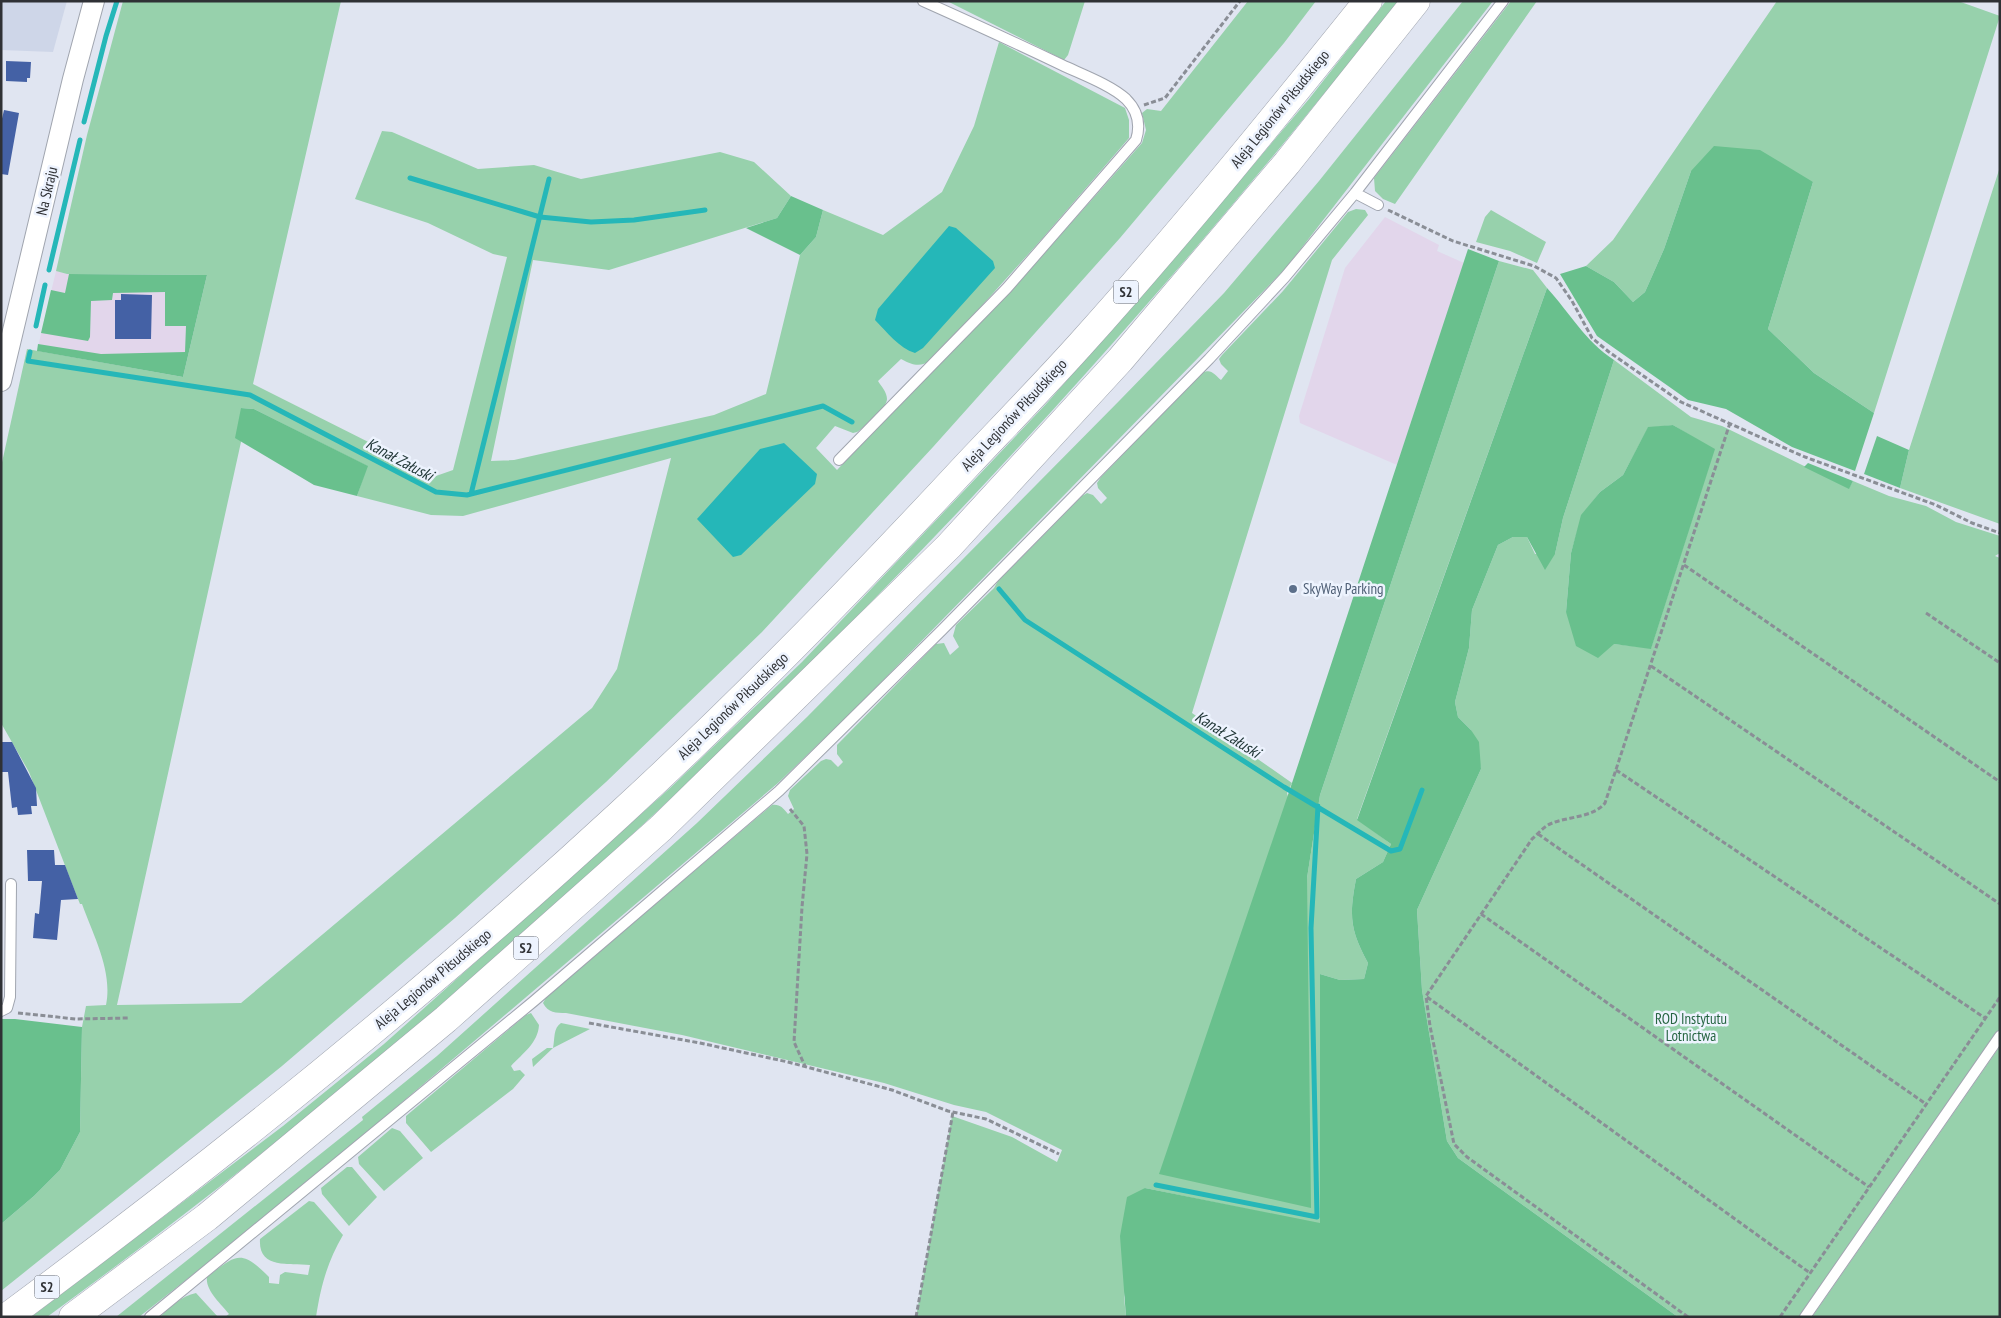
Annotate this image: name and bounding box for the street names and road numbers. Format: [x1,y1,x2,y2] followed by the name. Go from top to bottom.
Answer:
[1226,46,1333,172] street label: Aleja Legionów Piłsudskiego
[32,165,61,217] street label: Na Skraju
[1114,280,1138,304] road number: S2
[957,355,1071,475] street label: Aleja Legionów Piłsudskiego
[673,648,792,763] street label: Aleja Legionów Piłsudskiego
[370,924,495,1033] street label: Aleja Legionów Piłsudskiego
[514,936,538,960] road number: S2
[34,1275,60,1298] road number: S2

